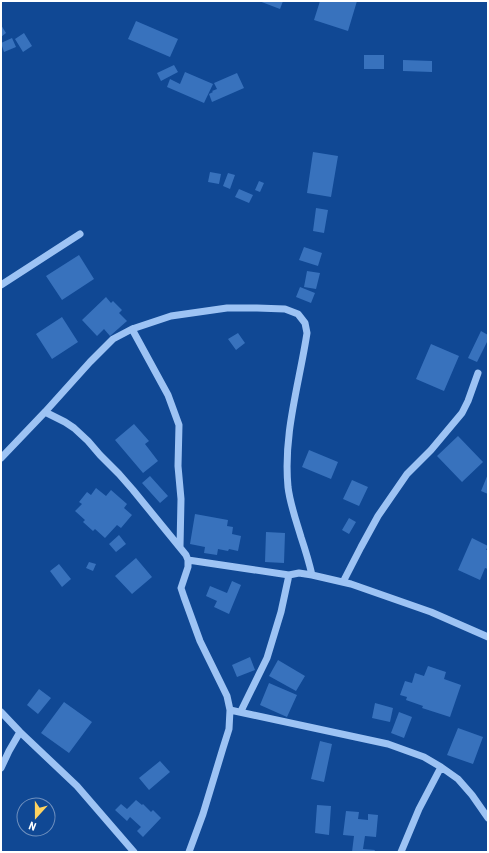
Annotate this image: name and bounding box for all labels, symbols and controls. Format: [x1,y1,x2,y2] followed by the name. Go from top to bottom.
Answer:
[16,797,56,837] north arrow
[27,819,38,833] text: N

